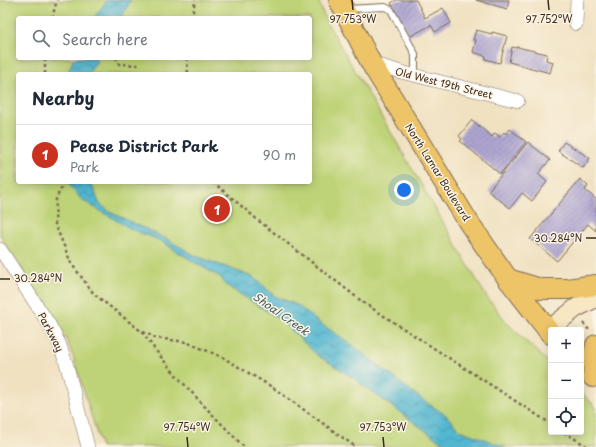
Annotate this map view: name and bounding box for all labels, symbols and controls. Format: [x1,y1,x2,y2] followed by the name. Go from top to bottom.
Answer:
[329,11,377,26] text: 97.753°W
[525,11,573,26] text: 97.752°W
[16,16,312,60] search box
[30,27,52,49] icon: search
[62,27,148,50] text: Search here
[394,63,494,102] street label: Old West 19th Street
[32,85,94,111] text: Nearby
[402,120,475,223] street label: North Lamar Boulevard
[70,134,219,157] text: Pease District Park
[42,145,48,164] text: 1
[263,145,296,164] text: 90 m
[70,157,99,176] text: Park
[394,180,414,200] your location
[204,194,230,224] pin: 1
[534,230,582,245] text: 30.284°N
[14,270,62,285] text: 30.284°N
[250,288,314,340] water label: Shoal Creek
[34,309,68,355] street label: Parkway
[548,327,584,435] map controls
[548,327,584,363] button: +
[548,363,584,399] button: −
[548,399,584,435] button: locate
[164,419,211,434] text: 97.754°W
[359,419,407,434] text: 97.753°W

